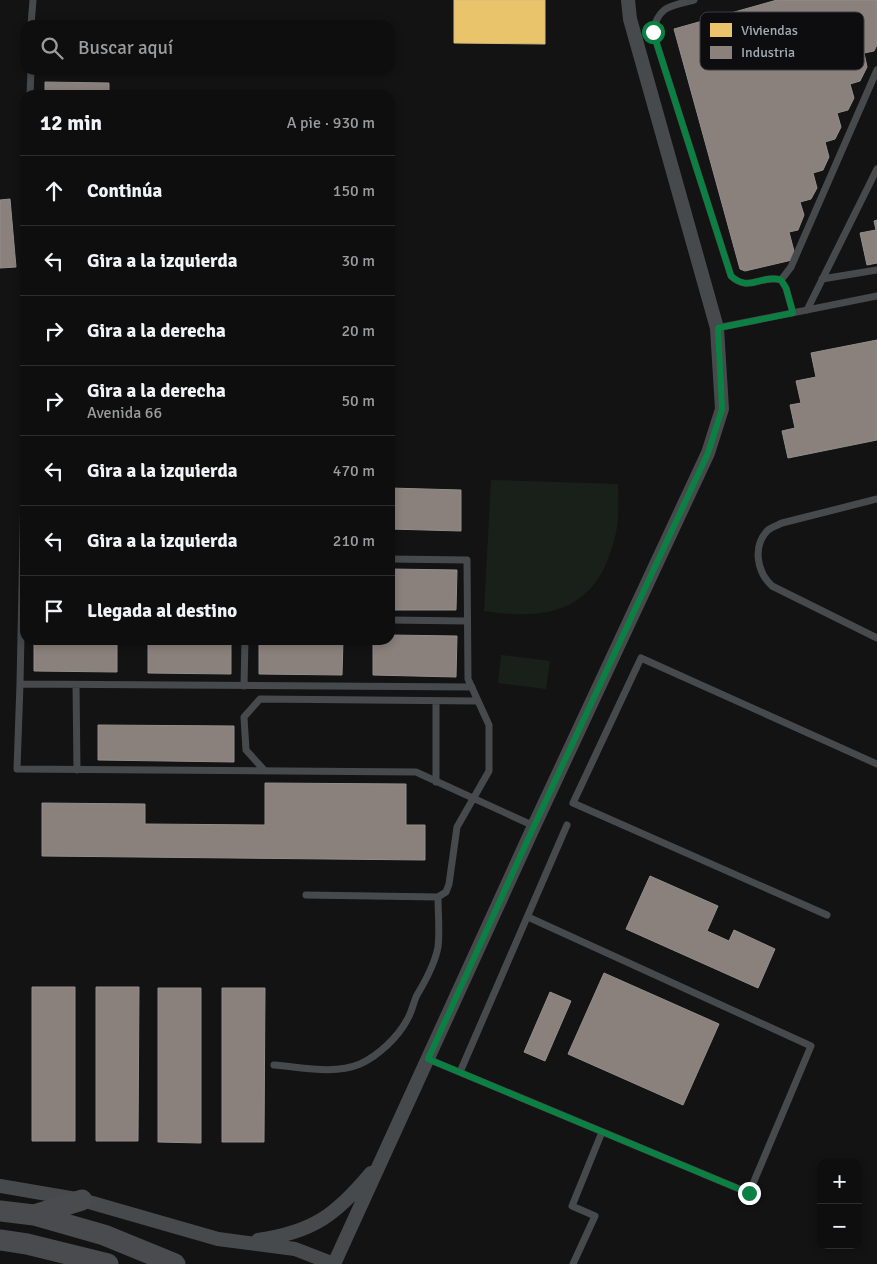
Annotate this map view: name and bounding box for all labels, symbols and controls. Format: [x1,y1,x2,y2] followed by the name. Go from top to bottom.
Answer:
[700,12,864,70] legend
[20,20,395,75] search box
[642,21,665,44] route start
[741,22,798,39] text: Viviendas
[38,34,66,62] icon: search
[78,36,173,60] text: Buscar aquí
[741,44,795,61] text: Industria
[40,110,102,136] text: 12 min
[287,113,375,133] text: A pie · 930 m
[40,177,68,205] icon: ahead
[87,179,162,203] text: Continúa
[333,181,375,201] text: 150 m
[40,247,68,275] icon: left
[87,249,237,273] text: Gira a la izquierda
[341,251,375,271] text: 30 m
[40,317,68,345] icon: right
[87,319,226,343] text: Gira a la derecha
[341,321,375,341] text: 20 m
[87,379,226,403] text: Gira a la derecha
[40,387,68,415] icon: right
[341,391,375,411] text: 50 m
[87,403,162,423] text: Avenida 66
[40,457,68,485] icon: left
[87,459,237,483] text: Gira a la izquierda
[333,461,375,481] text: 470 m
[40,527,68,555] icon: left
[87,529,237,553] text: Gira a la izquierda
[333,531,375,551] text: 210 m
[40,597,68,625] icon: arrive
[87,599,237,623] text: Llegada al destino
[817,1159,862,1249] map controls
[817,1159,862,1204] button: +
[738,1182,761,1205] route end
[817,1204,862,1249] button: −

